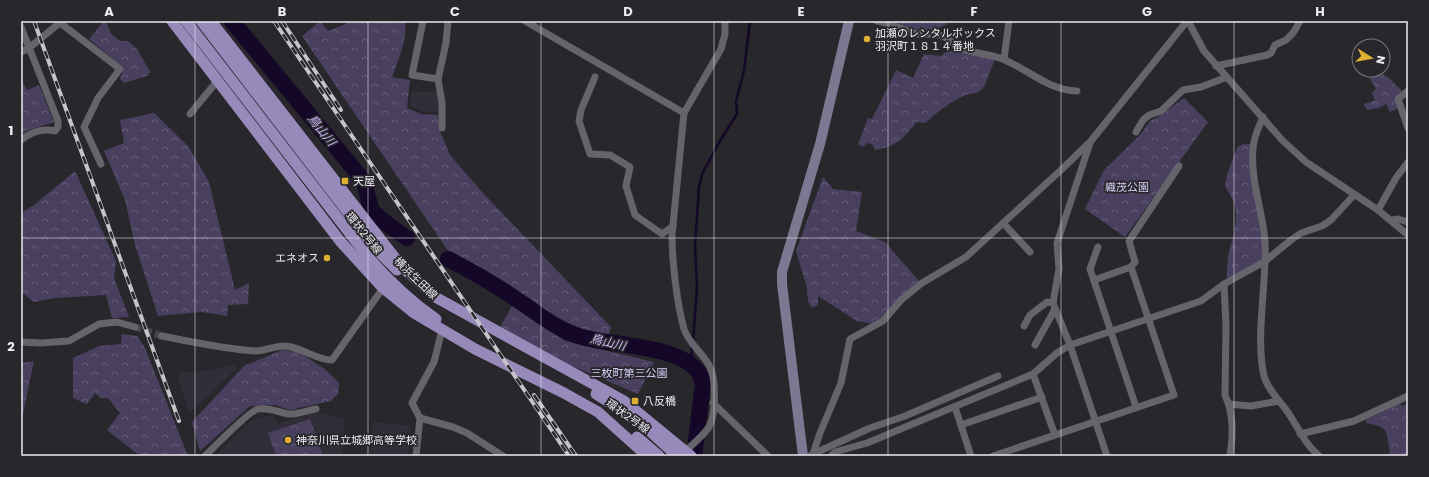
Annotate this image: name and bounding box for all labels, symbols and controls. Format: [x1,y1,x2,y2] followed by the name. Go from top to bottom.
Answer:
[104,2,114,21] text: A
[278,2,287,21] text: B
[450,2,460,21] text: C
[623,2,633,21] text: D
[797,2,805,21] text: E
[970,2,978,21] text: F
[1142,2,1152,21] text: G
[1315,2,1325,21] text: H
[875,25,996,54] place label: 加瀬のレンタルボックス 羽沢町１８１４番地
[862,34,872,44] marker: 加瀬のレンタルボックス 羽沢町１８１４番地
[1351,38,1391,78] north arrow
[1372,54,1389,65] text: N
[304,111,341,151] water label: 鳥山川
[9,121,13,140] text: 1
[353,173,375,189] place label: 天屋
[340,176,350,186] marker: 天屋
[1105,179,1149,195] park label: 織茂公園
[342,208,386,258] street label: 環状2号線
[275,250,319,266] place label: エネオス
[322,253,332,263] marker: エネオス
[391,253,441,303] street label: 横浜生田線
[589,330,629,355] water label: 鳥山川
[7,337,15,356] text: 2
[591,365,668,381] park label: 三枚町第三公園
[643,393,676,409] place label: 八反橋
[603,395,653,437] street label: 環状2号線
[630,396,640,406] marker: 八反橋
[296,432,417,448] place label: 神奈川県立城郷高等学校
[283,435,293,445] marker: 神奈川県立城郷高等学校

